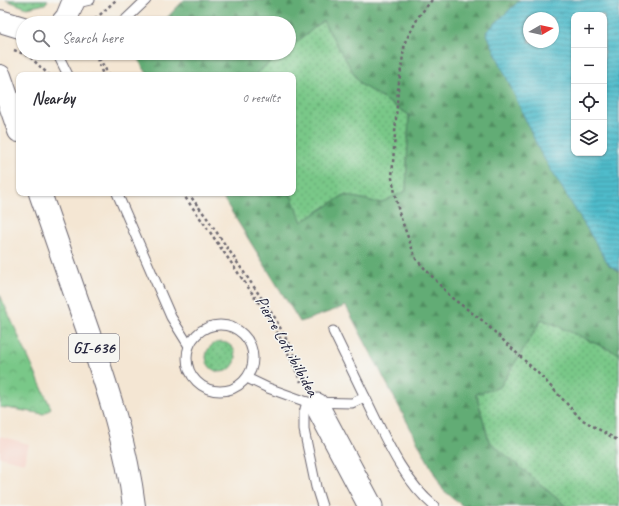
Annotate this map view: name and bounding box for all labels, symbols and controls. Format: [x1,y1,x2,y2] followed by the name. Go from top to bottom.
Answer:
[523,12,559,48] north arrow
[571,12,607,156] map controls
[571,12,607,48] button: +
[16,16,296,60] search box
[30,27,52,49] icon: search
[62,29,123,48] text: Search here
[571,48,607,84] button: −
[571,84,607,120] button: locate
[32,88,75,109] text: Nearby
[242,90,280,106] text: 0 results
[571,120,607,156] button: layers
[251,292,324,401] street label: Pierre Loti ibilbidea
[69,334,119,362] road number: GI-636

